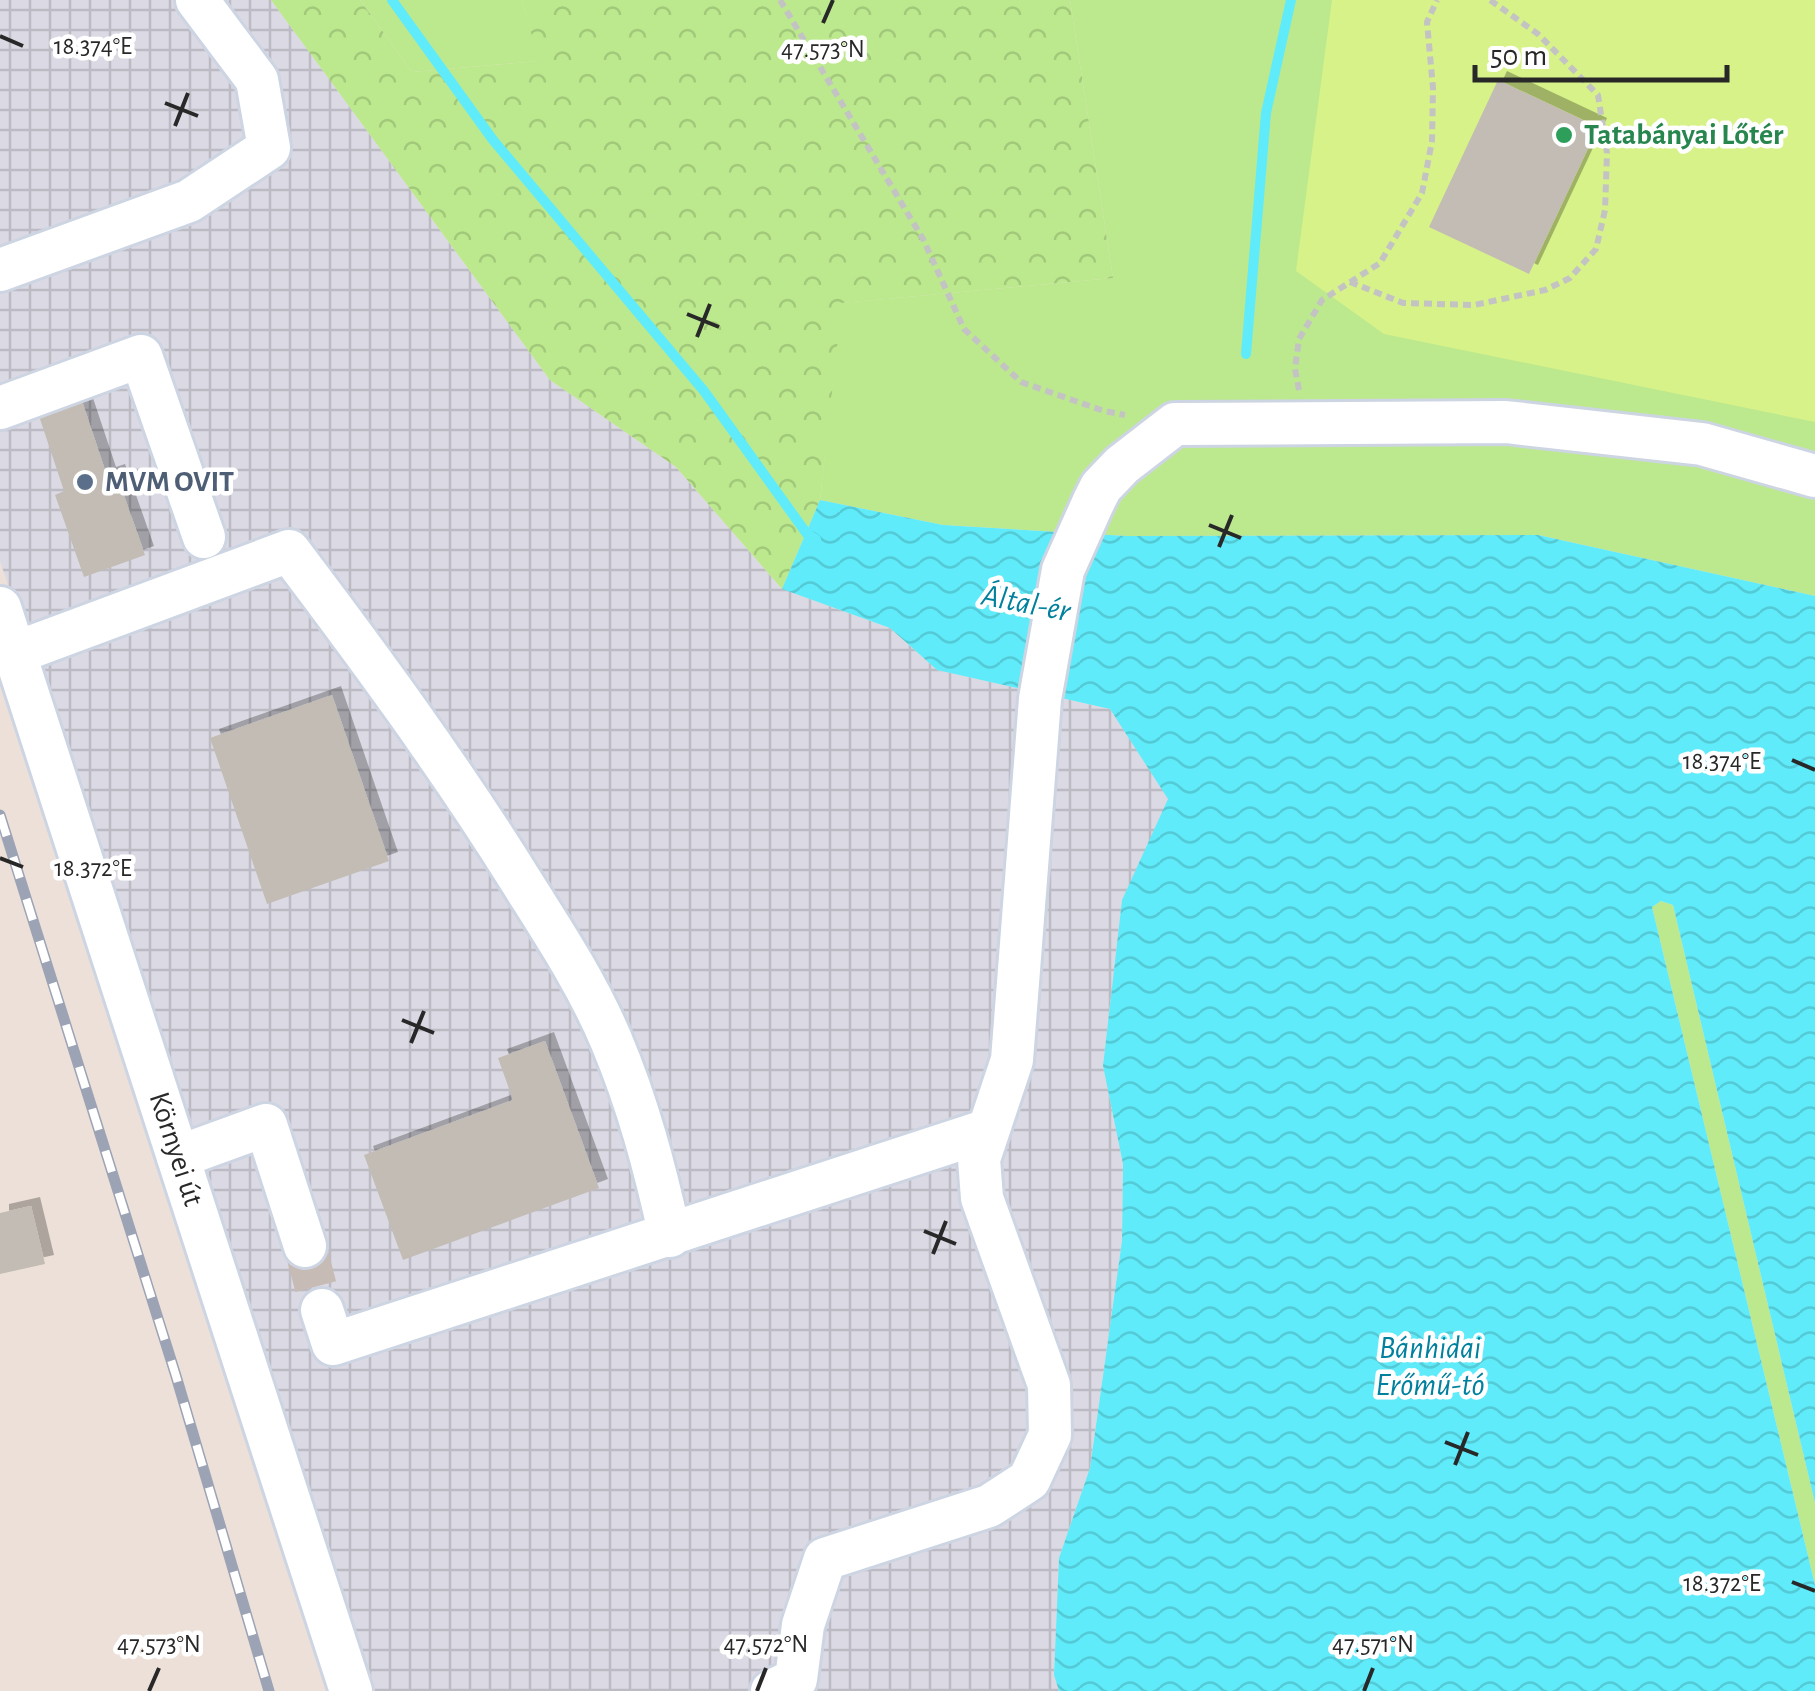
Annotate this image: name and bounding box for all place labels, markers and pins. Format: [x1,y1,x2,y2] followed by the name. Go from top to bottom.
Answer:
[1584,120,1784,150] place label: Tatabányai Lőtér
[1553,124,1575,146] marker: Tatabányai Lőtér
[105,467,234,497] place label: MVM OVIT
[74,471,96,493] marker: MVM OVIT

